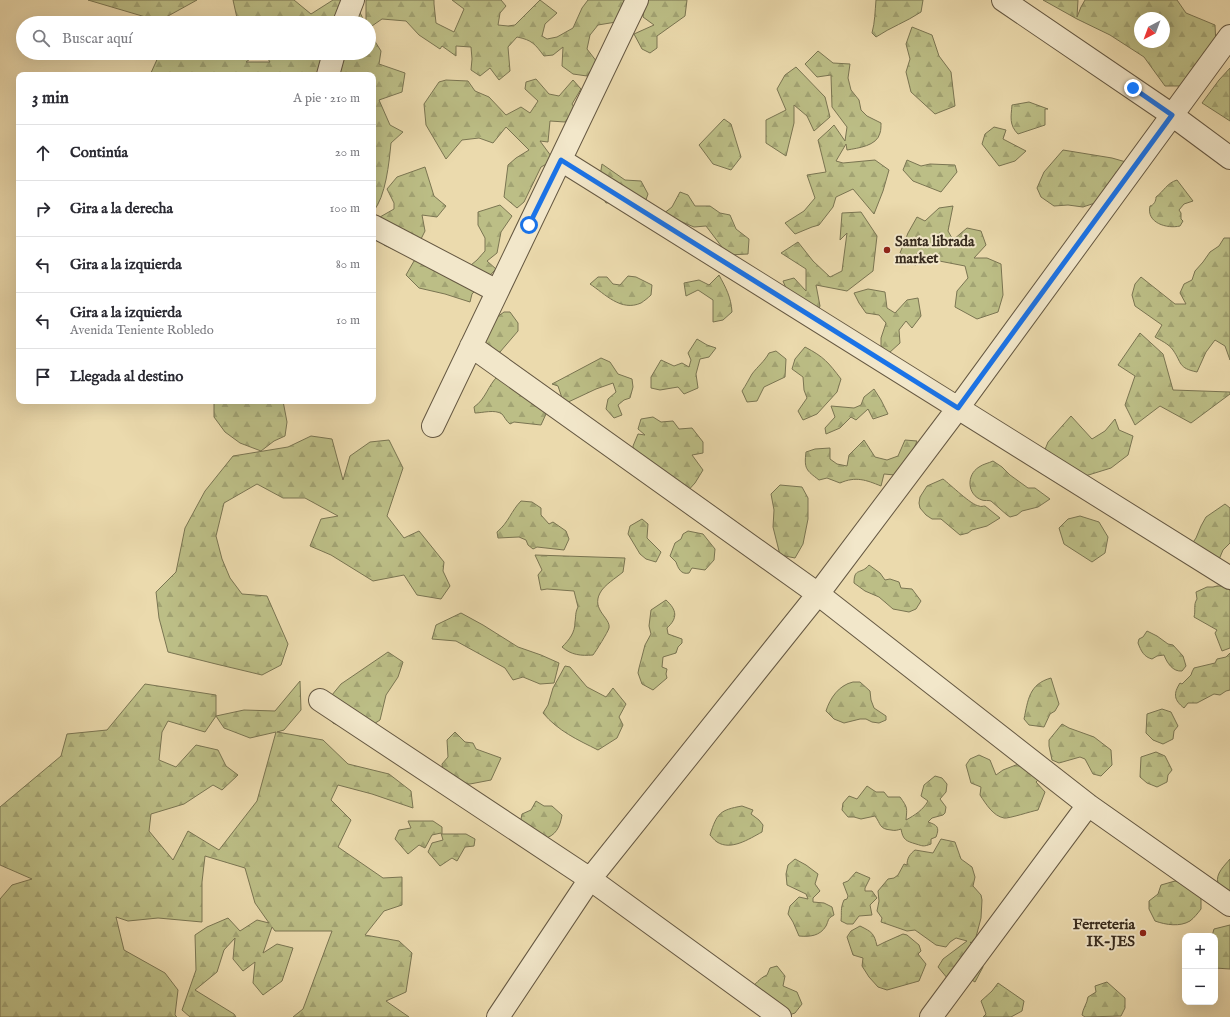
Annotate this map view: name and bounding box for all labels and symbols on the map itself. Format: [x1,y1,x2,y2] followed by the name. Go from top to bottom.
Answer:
[1134,12,1170,48] north arrow
[1124,79,1142,97] route end
[520,216,538,234] route start
[895,232,975,268] place label: Santa librada market
[882,245,892,255] marker: Santa librada market
[1073,915,1136,951] place label: Ferreteria IK-JES
[1138,928,1148,938] marker: Ferreteria IK-JES

